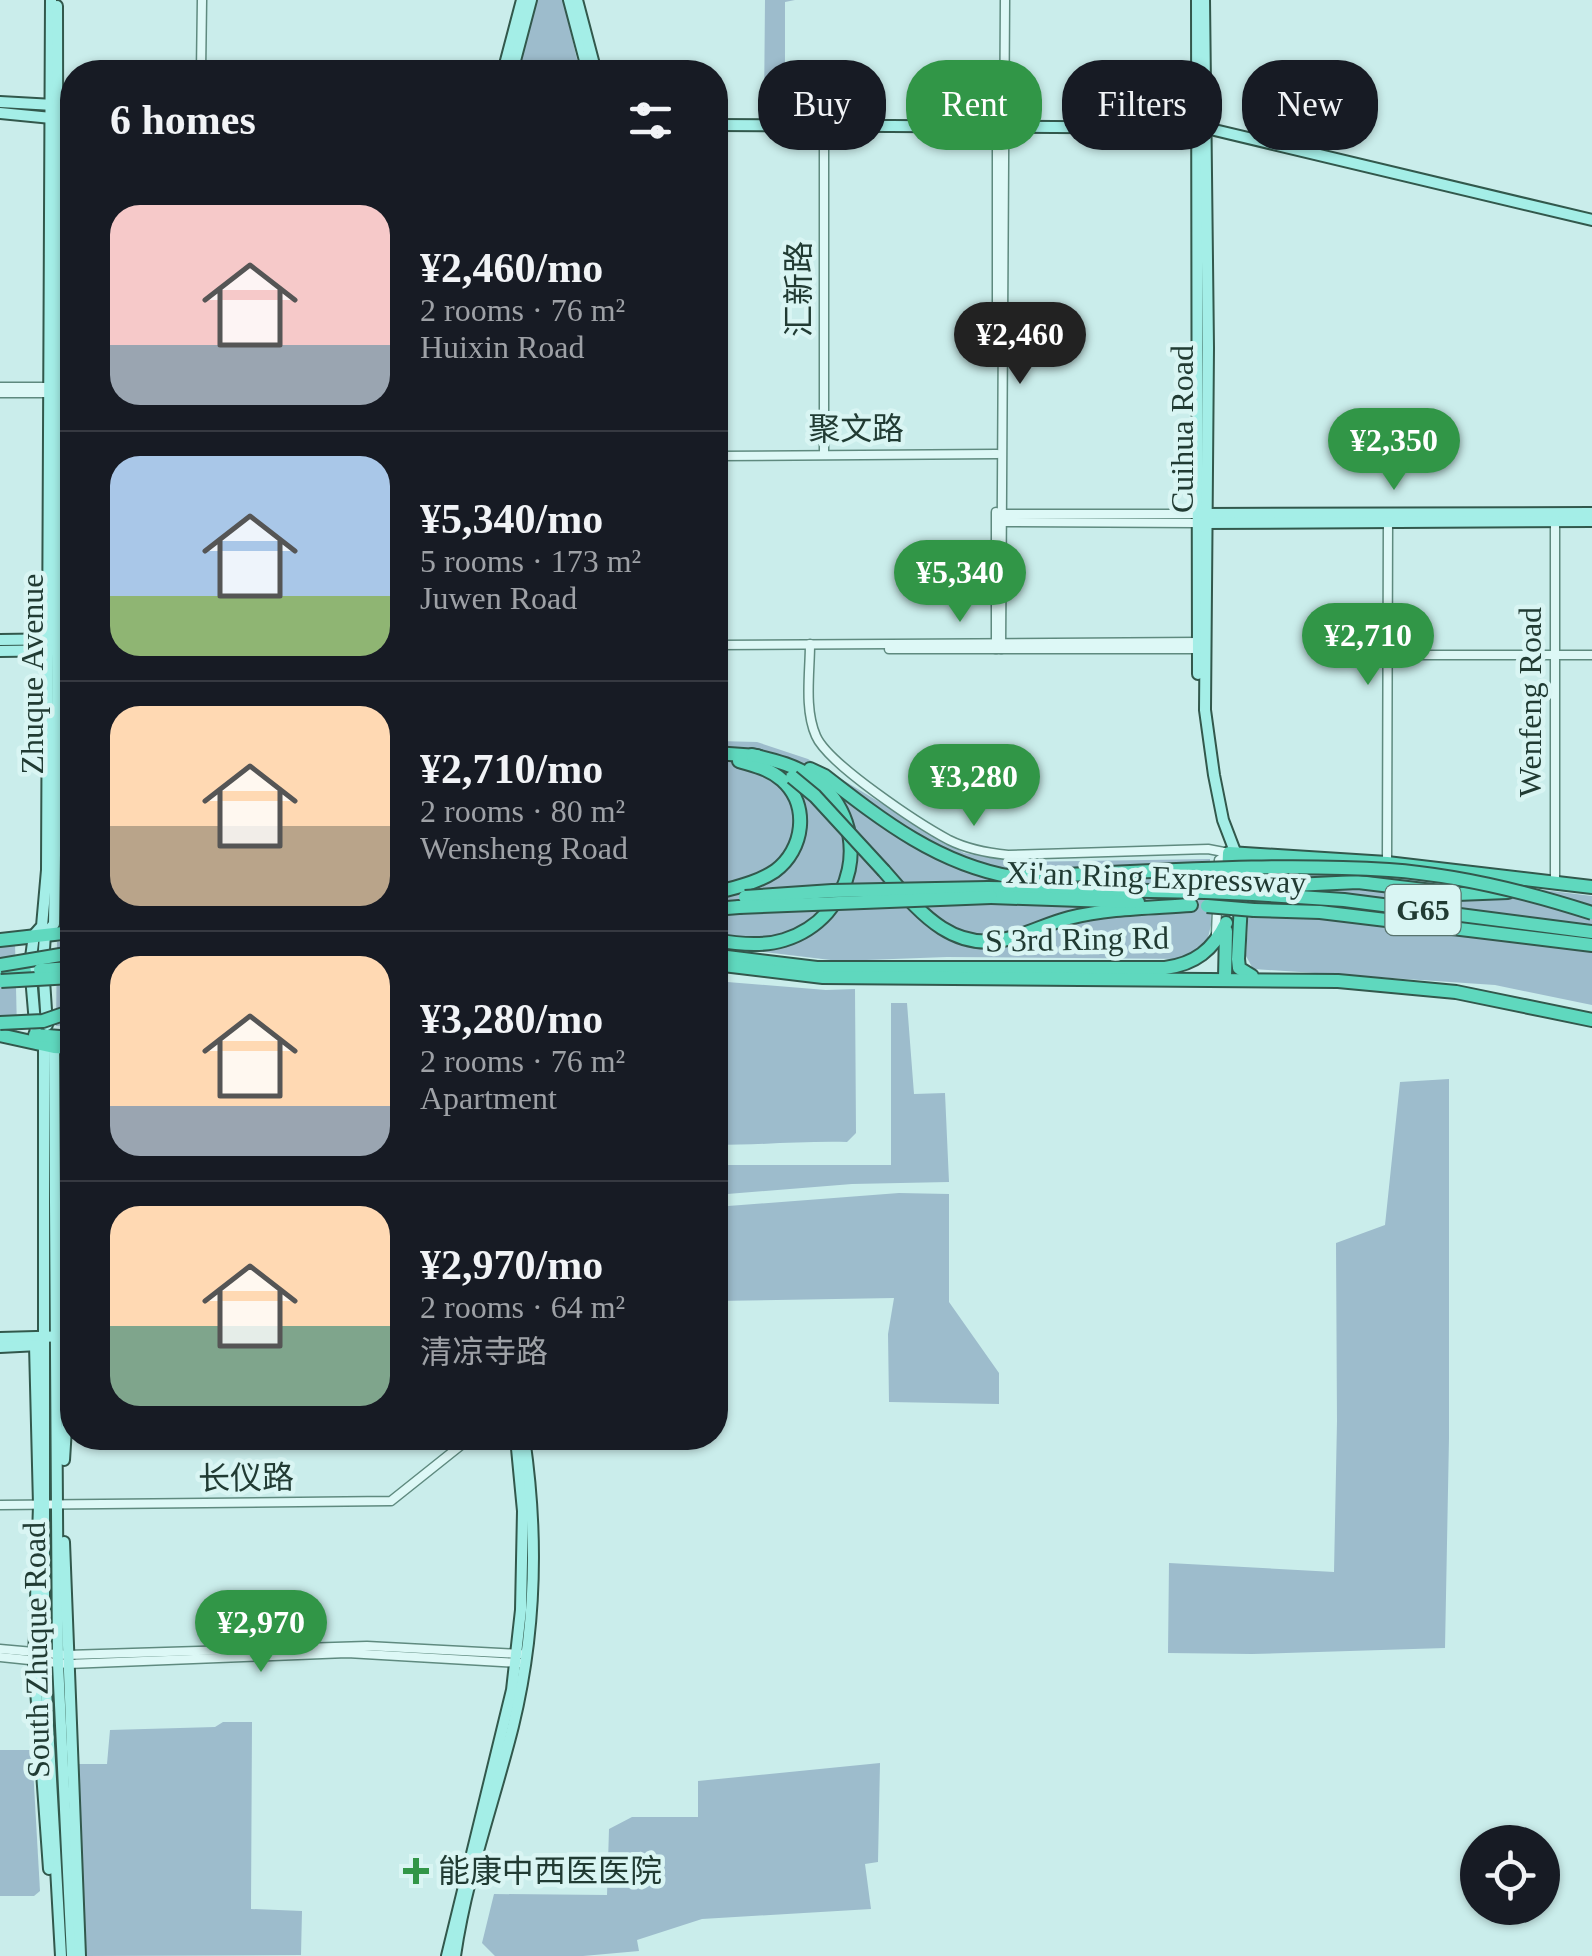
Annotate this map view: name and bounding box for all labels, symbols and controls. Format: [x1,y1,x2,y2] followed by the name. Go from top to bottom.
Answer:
[758,60,886,150] chip: Buy
[906,60,1042,150] chip: Rent
[1062,60,1222,150] chip: Filters
[1242,60,1378,150] chip: New
[623,93,678,148] icon: filters
[110,97,256,143] text: 6 homes
[781,241,817,337] street label: 汇新路
[190,245,310,365] icon: home
[420,245,603,291] text: ¥2,460/mo
[420,292,625,328] text: 2 rooms · 76 m²
[939,302,1101,387] pin: ¥2,460
[976,316,1064,352] text: ¥2,460
[420,329,584,365] text: Huixin Road
[1164,345,1200,513] street label: Cuihua Road
[1313,408,1475,493] pin: ¥2,350
[808,411,904,447] street label: 聚文路
[1350,422,1438,458] text: ¥2,350
[190,496,310,616] icon: home
[420,496,603,542] text: ¥5,340/mo
[879,540,1041,625] pin: ¥5,340
[420,543,641,579] text: 5 rooms · 173 m²
[916,554,1004,590] text: ¥5,340
[14,573,50,775] street label: Zhuque Avenue
[420,580,577,616] text: Juwen Road
[1287,603,1449,688] pin: ¥2,710
[1512,607,1548,797] street label: Wenfeng Road
[1324,617,1412,653] text: ¥2,710
[893,744,1055,829] pin: ¥3,280
[190,746,310,866] icon: home
[420,746,603,792] text: ¥2,710/mo
[930,758,1018,794] text: ¥3,280
[420,793,625,829] text: 2 rooms · 80 m²
[420,830,628,866] text: Wensheng Road
[1005,854,1307,900] street label: Xi'an Ring Expressway
[1386,885,1460,935] road number: G65
[985,919,1169,959] street label: S 3rd Ring Rd
[190,996,310,1116] icon: home
[420,996,603,1042] text: ¥3,280/mo
[420,1043,625,1079] text: 2 rooms · 76 m²
[420,1080,557,1116] text: Apartment
[420,1242,603,1288] text: ¥2,970/mo
[190,1246,310,1366] icon: home
[420,1289,625,1325] text: 2 rooms · 64 m²
[420,1334,548,1370] text: 清凉寺路
[198,1459,294,1497] street label: 长仪路
[16,1522,56,1778] street label: South Zhuque Road
[180,1590,342,1675] pin: ¥2,970
[217,1604,305,1640] text: ¥2,970
[1460,1825,1560,1925] map controls
[1460,1825,1560,1925] button: locate
[438,1853,662,1889] place label: 能康中西医医院
[403,1858,429,1884] marker: 能康中西医医院

